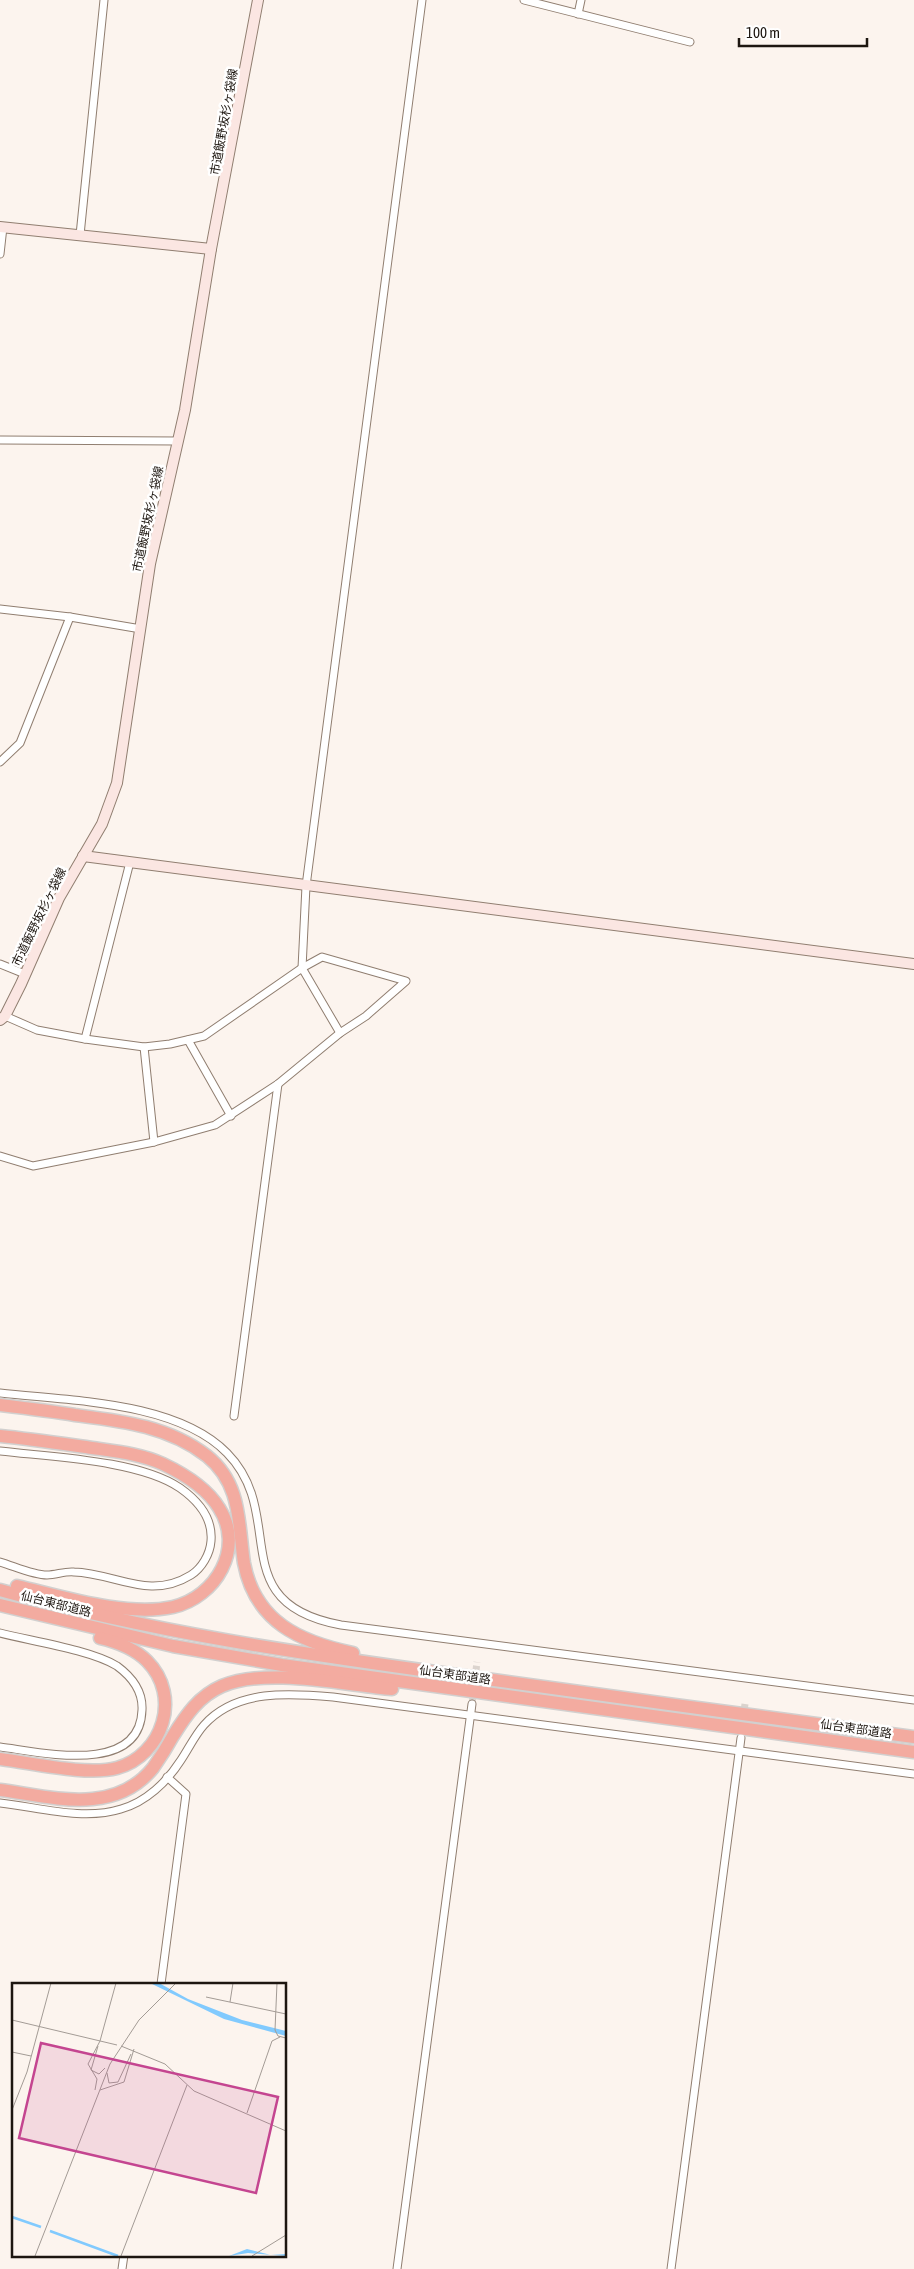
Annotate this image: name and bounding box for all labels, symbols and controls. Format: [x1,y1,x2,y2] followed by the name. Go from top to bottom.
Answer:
[739,15,866,47] scale bar
[746,24,780,41] text: 100 m
[208,68,240,176] street label: 市道飯野坂杉ヶ袋線
[130,465,166,573] street label: 市道飯野坂杉ヶ袋線
[9,865,69,969] street label: 市道飯野坂杉ヶ袋線
[19,1588,93,1620] street label: 仙台東部道路
[418,1663,492,1687] street label: 仙台東部道路
[819,1717,893,1741] street label: 仙台東部道路
[12,1983,286,2256] inset map

